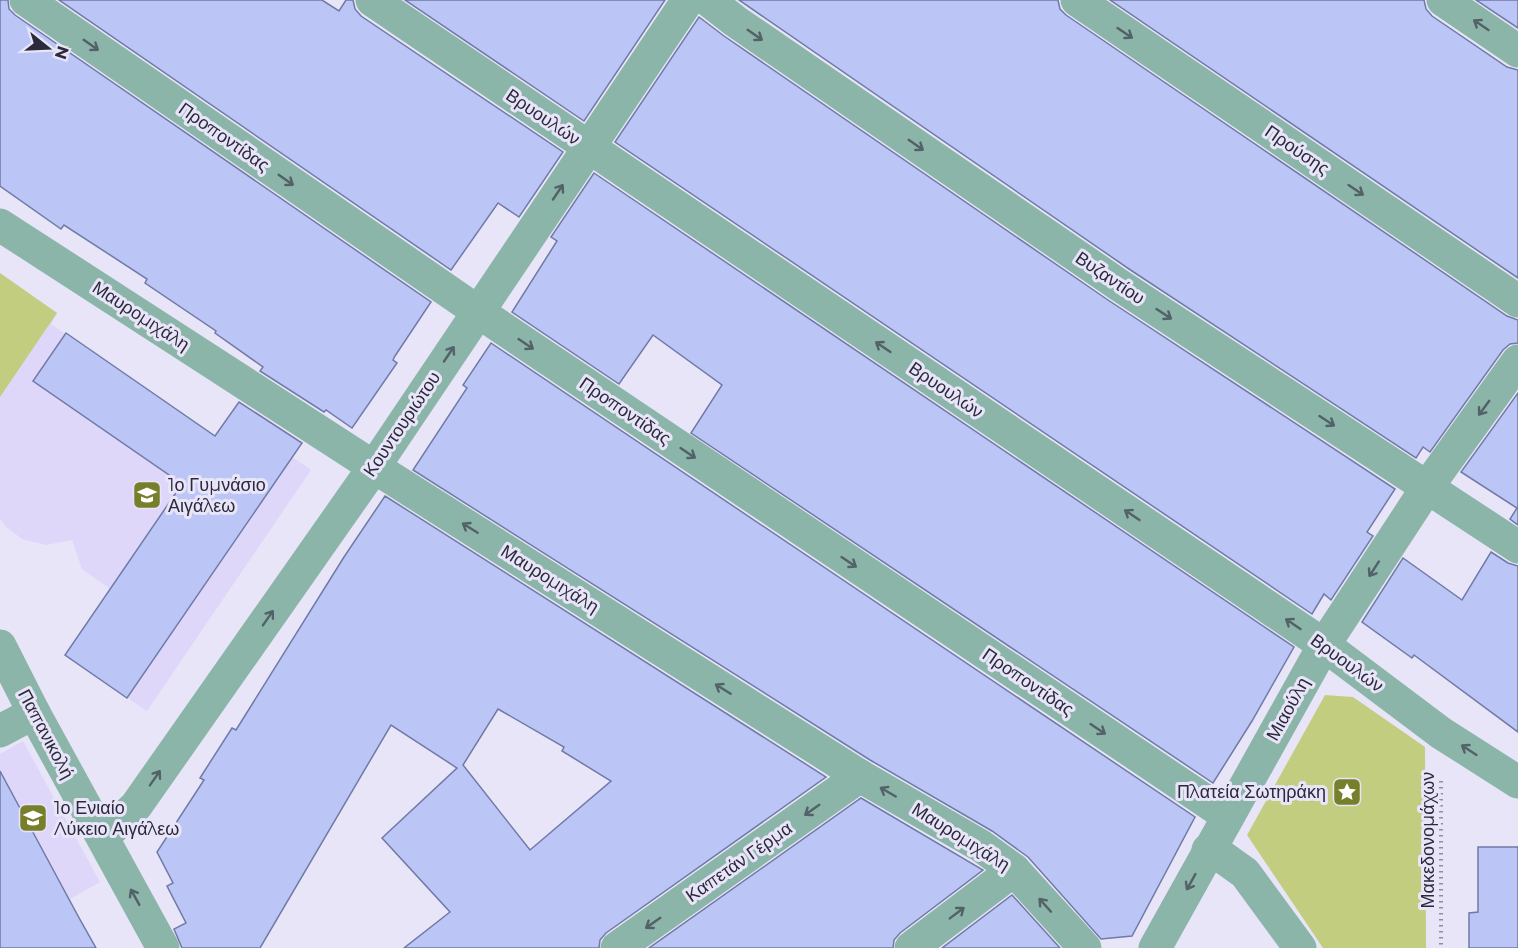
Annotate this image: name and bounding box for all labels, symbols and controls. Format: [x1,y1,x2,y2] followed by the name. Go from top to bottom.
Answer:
[18,18,78,78] north arrow
[1472,19,1489,32] one-way arrow
[1116,27,1133,39] one-way arrow
[746,29,763,41] one-way arrow
[83,39,99,51] one-way arrow
[51,43,73,62] text: N
[502,84,584,150] street label: Βρυουλών
[174,98,274,176] street label: Προποντίδας
[1261,121,1334,180] street label: Προύσης
[907,139,923,151] one-way arrow
[278,174,294,186] one-way arrow
[552,184,565,201] one-way arrow
[1347,184,1363,196] one-way arrow
[1071,247,1149,309] street label: Βυζαντίου
[88,276,194,356] street label: Μαυρομιχάλη
[1155,308,1171,320] one-way arrow
[517,338,533,350] one-way arrow
[875,341,892,353] one-way arrow
[443,346,455,362] one-way arrow
[905,357,987,423] street label: Βρυουλών
[359,367,445,481] street label: Κουντουριώτου
[575,372,675,450] street label: Προποντίδας
[1478,400,1490,416] one-way arrow
[1318,415,1335,427] one-way arrow
[679,447,695,459] one-way arrow
[168,474,266,517] place label: 1ο Γυμνάσιο Αιγάλεω
[131,479,163,511] school or university icon: 1ο Γυμνάσιο Αιγάλεω
[1124,509,1140,521] one-way arrow
[461,521,478,534] one-way arrow
[497,540,603,618] street label: Μαυρομιχάλη
[841,556,857,568] one-way arrow
[1368,560,1380,577] one-way arrow
[261,611,274,627] one-way arrow
[1286,618,1302,630] one-way arrow
[1306,629,1388,697] street label: Βρυουλών
[978,643,1078,721] street label: Προποντίδας
[1262,673,1314,745] street label: Μιαούλη
[715,682,732,694] one-way arrow
[13,685,79,783] street label: Παπανικολή
[1090,723,1106,735] one-way arrow
[1461,744,1478,756] one-way arrow
[149,770,162,786] one-way arrow
[1417,772,1439,908] street label: Μακεδονομάχων
[1331,776,1363,808] place icon: Πλατεία Σωτηράκη
[1177,781,1326,803] place label: Πλατεία Σωτηράκη
[880,786,897,798] one-way arrow
[54,797,179,840] place label: 1ο Ενιαίο Λύκειο Αιγάλεω
[908,798,1014,876] street label: Μαυρομιχάλη
[17,802,49,834] school or university icon: 1ο Ενιαίο Λύκειο Αιγάλεω
[805,803,821,816] one-way arrow
[682,817,796,907] street label: Καπετάν Γέρμα
[1185,873,1196,891] one-way arrow
[129,888,140,906] one-way arrow
[1038,898,1052,913] one-way arrow
[949,906,965,919] one-way arrow
[646,916,662,929] one-way arrow

